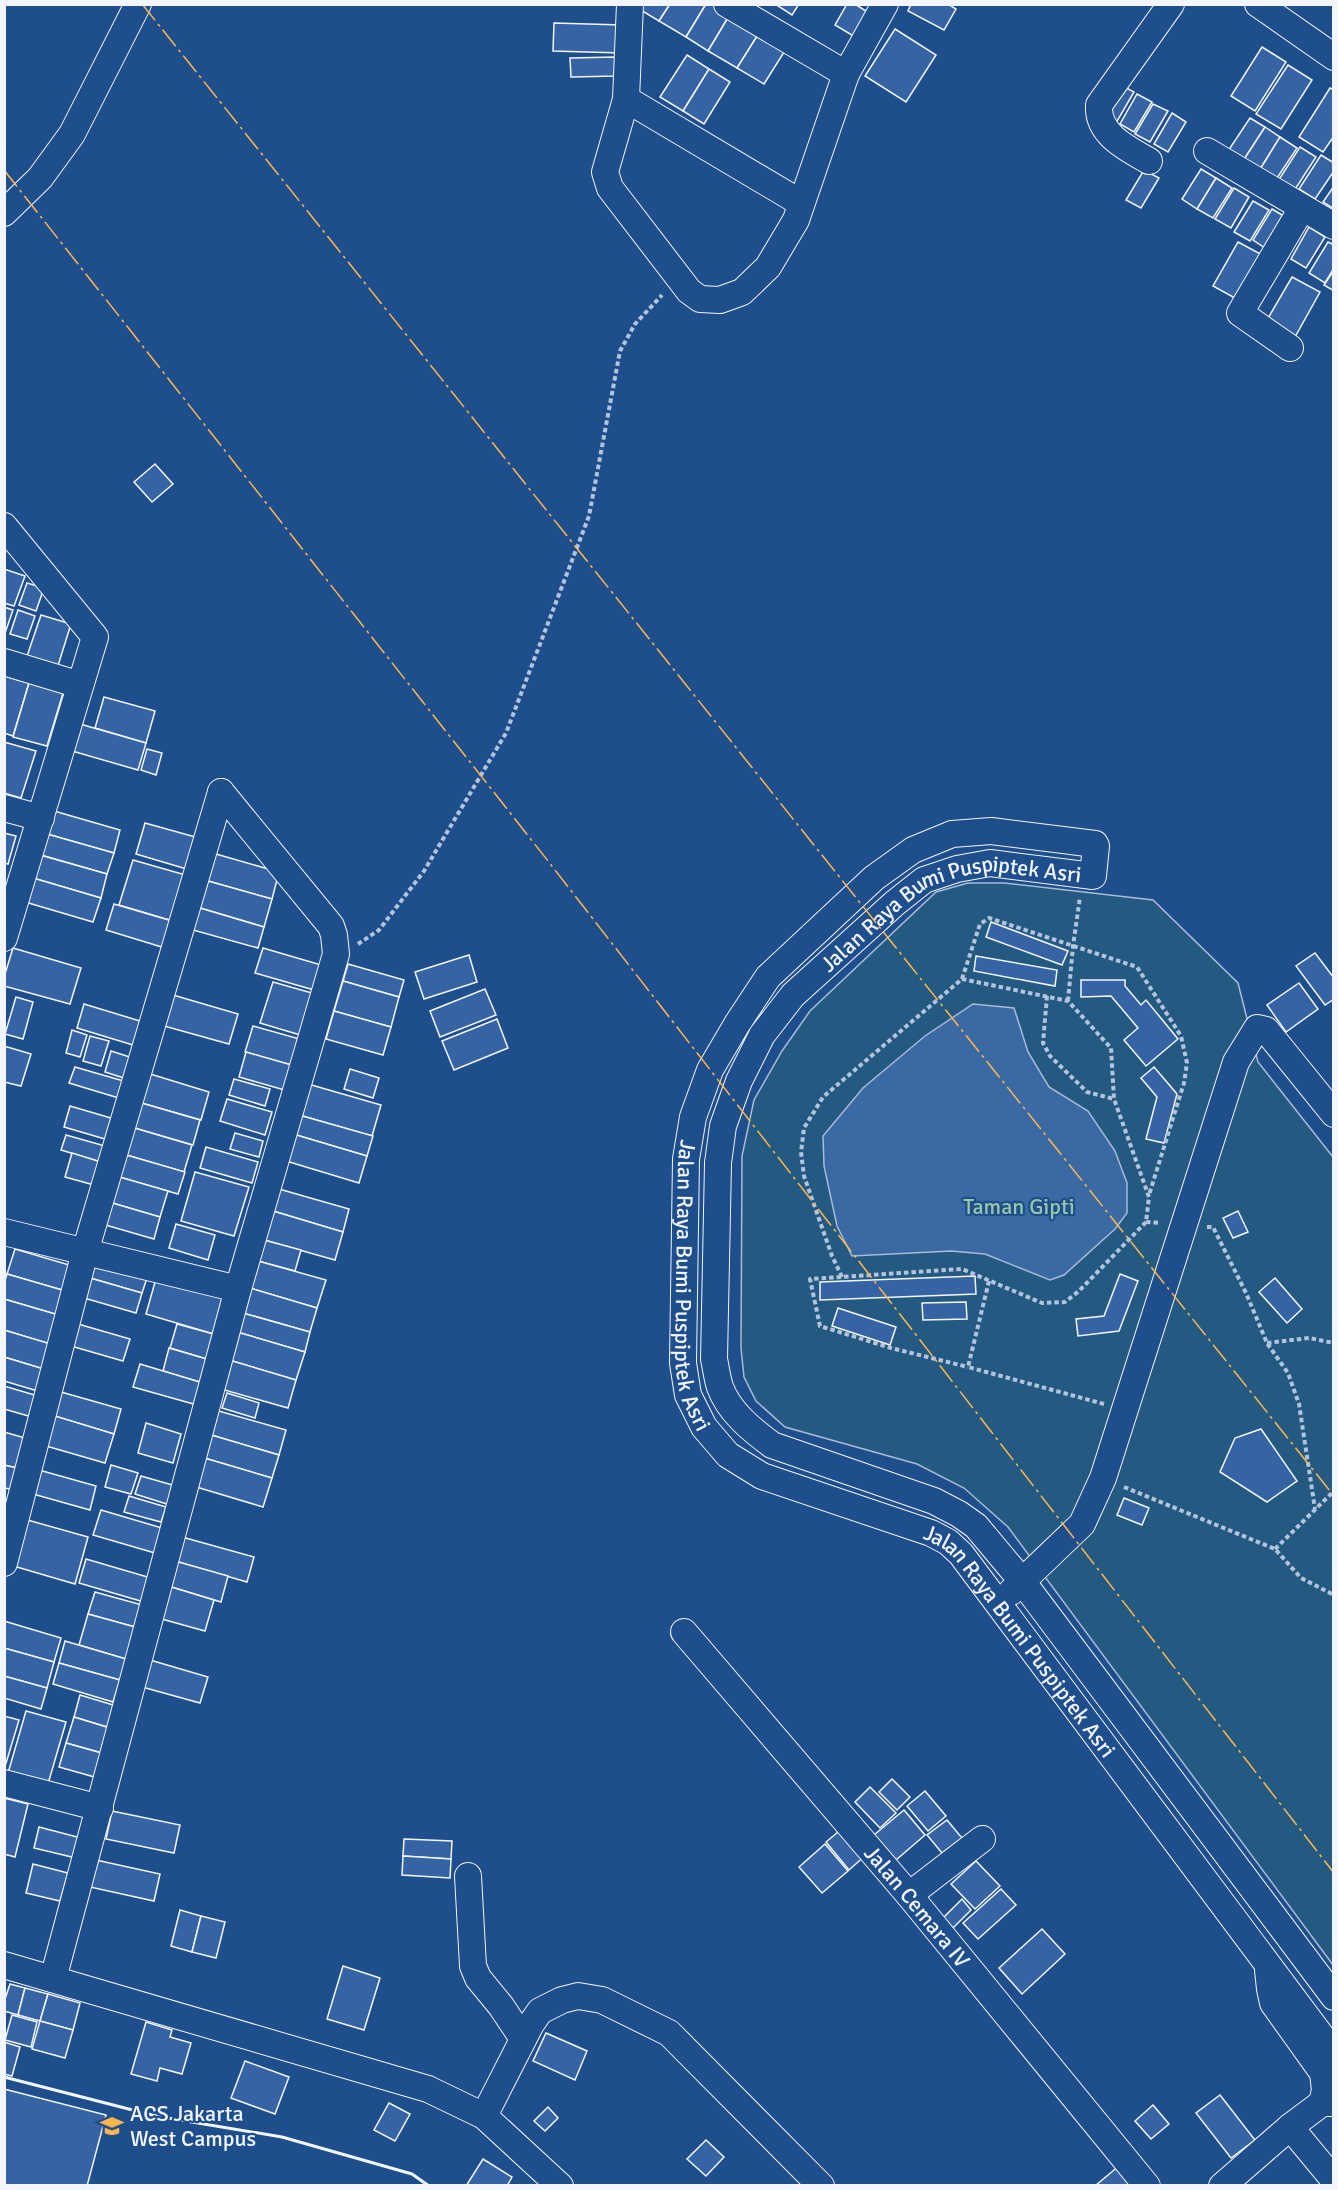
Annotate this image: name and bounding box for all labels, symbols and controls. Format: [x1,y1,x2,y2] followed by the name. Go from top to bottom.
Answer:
[815,850,1083,978] street label: Jalan Raya Bumi Puspiptek Asri
[669,1138,717,1436] street label: Jalan Raya Bumi Puspiptek Asri
[963,1193,1075,1220] park label: Taman Gipti
[920,1519,1121,1763] street label: Jalan Raya Bumi Puspiptek Asri
[858,1840,976,1973] street label: Jalan Cemara IV
[130,2100,256,2152] place label: ACS Jakarta West Campus
[99,2113,125,2139] school or university icon: ACS Jakarta West Campus

